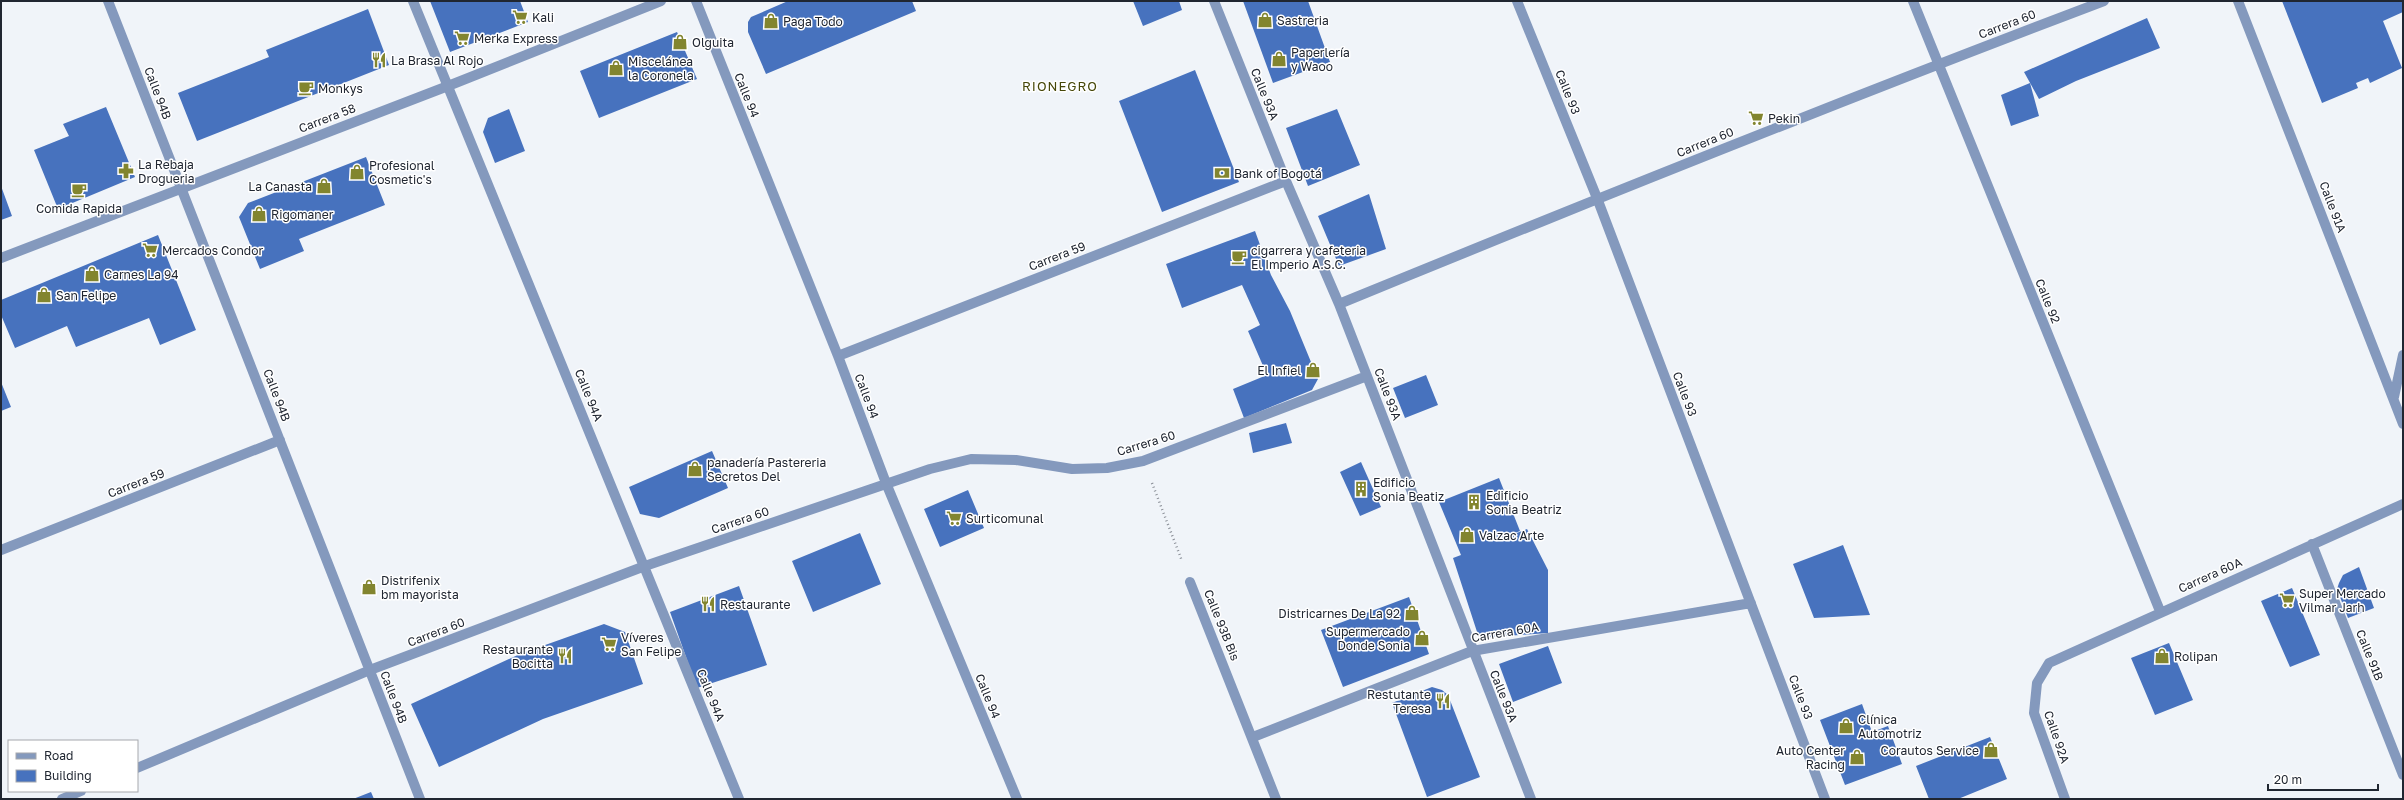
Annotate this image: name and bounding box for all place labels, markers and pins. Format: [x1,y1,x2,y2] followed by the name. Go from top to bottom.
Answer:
[511,8,529,26] supermarket icon: Kali
[532,10,554,25] place label: Kali
[1256,11,1274,29] shop icon: Sastreria
[762,12,780,30] shop icon: Paga Todo
[1277,13,1329,28] place label: Sastreria
[783,14,843,29] place label: Paga Todo
[453,29,471,47] supermarket icon: Merka Express
[474,31,558,46] place label: Merka Express
[671,33,689,51] shop icon: Olguita
[692,35,734,50] place label: Olguita
[1291,45,1350,74] place label: Paperlería y Waoo
[1270,50,1288,68] shop icon: Paperlería y Waoo
[370,51,388,69] restaurant icon: La Brasa Al Rojo
[391,53,484,68] place label: La Brasa Al Rojo
[628,54,694,83] place label: Miscelánea la Coronela
[607,59,625,77] shop icon: Miscelánea la Coronela
[297,79,315,97] cafe icon: Monkys
[318,81,363,96] place label: Monkys
[1747,109,1765,127] supermarket icon: Pekin
[1768,111,1800,126] place label: Pekin
[138,157,194,186] place label: La Rebaja Drogueria
[369,158,435,187] place label: Profesional Cosmetic's
[117,162,135,180] pharmacy icon: La Rebaja Drogueria
[348,163,366,181] shop icon: Profesional Cosmetic's
[1213,164,1231,182] bank icon: Bank of Bogotá
[1234,166,1322,181] place label: Bank of Bogotá
[315,177,333,195] shop icon: La Canasta
[248,179,312,194] place label: La Canasta
[70,181,88,199] cafe icon: Comida Rapida
[36,201,122,216] place label: Comida Rapida
[250,205,268,223] shop icon: Rigomaner
[271,207,334,222] place label: Rigomaner
[141,241,159,259] supermarket icon: Mercados Condor
[162,243,263,258] place label: Mercados Condor
[1251,243,1366,272] place label: cigarrera y cafeteria El Imperio A.S.C.
[1230,248,1248,266] cafe icon: cigarrera y cafeteria El Imperio A.S.C.
[83,265,101,283] shop icon: Carnes La 94
[104,267,179,282] place label: Carnes La 94
[35,286,53,304] shop icon: San Felipe
[56,288,116,303] place label: San Felipe
[1304,361,1322,379] shop icon: El Infiel
[1257,363,1301,378] place label: El Infiel
[707,455,826,484] place label: panadería Pastereria Secretos Del
[686,460,704,478] shop icon: panadería Pastereria Secretos Del
[1373,475,1444,504] place label: Edificio Sonia Beatiz
[1352,480,1370,498] building icon: Edificio Sonia Beatiz
[1486,488,1562,517] place label: Edificio Sonia Beatriz
[1465,493,1483,511] building icon: Edificio Sonia Beatriz
[945,509,963,527] supermarket icon: Surticomunal
[966,511,1044,526] place label: Surticomunal
[1458,526,1476,544] shop icon: Valzac Arte
[1479,528,1544,543] place label: Valzac Arte
[381,573,459,602] place label: Distrifenix bm mayorista
[360,578,378,596] shop icon: Distrifenix bm mayorista
[2299,586,2386,615] place label: Super Mercado Vilmar Jarh
[2278,591,2296,609] supermarket icon: Super Mercado Vilmar Jarh
[699,595,717,613] restaurant icon: Restaurante
[720,597,791,612] place label: Restaurante
[1403,604,1421,622] shop icon: Districarnes De La 92
[1278,606,1400,621] place label: Districarnes De La 92
[1326,624,1410,653] place label: Supermercado Donde Sonia
[1413,629,1431,647] shop icon: Supermercado Donde Sonia
[621,630,681,659] place label: Víveres San Felipe
[600,635,618,653] supermarket icon: Víveres San Felipe
[482,642,553,671] place label: Restaurante Bocitta
[556,647,574,665] restaurant icon: Restaurante Bocitta
[2153,647,2171,665] shop icon: Rolipan
[2174,649,2218,664] place label: Rolipan
[1367,687,1431,716] place label: Restutante Teresa
[1434,692,1452,710] restaurant icon: Restutante Teresa
[1858,712,1922,741] place label: Clínica Automotriz
[1837,717,1855,735] shop icon: Clínica Automotriz
[1982,741,2000,759] shop icon: Corautos Service
[1776,743,1845,772] place label: Auto Center Racing
[1881,743,1979,758] place label: Corautos Service
[1848,748,1866,766] shop icon: Auto Center Racing

